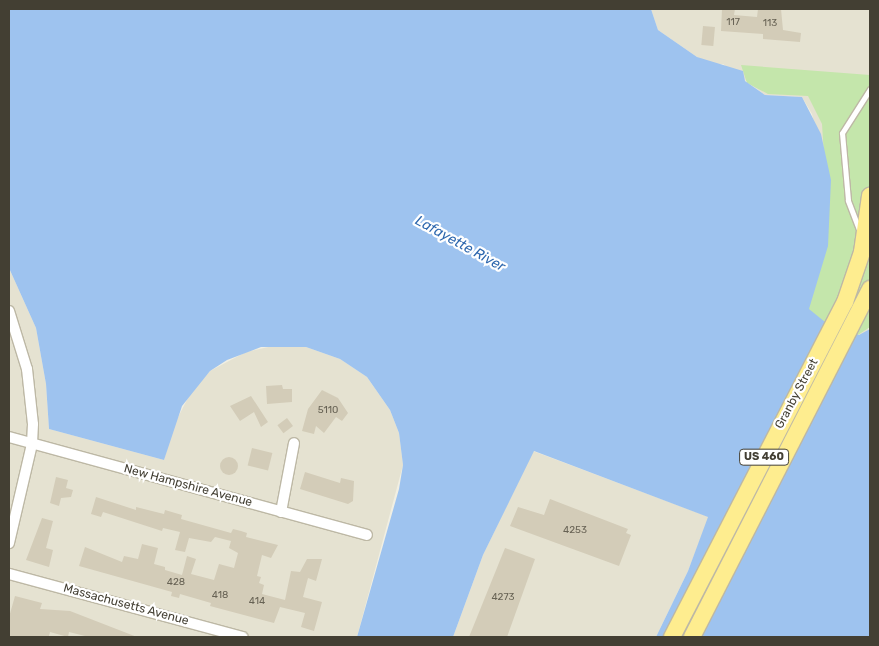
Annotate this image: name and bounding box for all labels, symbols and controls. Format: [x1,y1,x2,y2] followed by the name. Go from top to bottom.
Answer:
[726,17,740,29] house number: 117
[763,18,777,30] house number: 113
[412,212,508,276] water label: Lafayette River
[772,356,822,432] street label: Granby Street
[318,405,338,417] house number: 5110
[739,448,789,466] road number: US 460
[122,462,254,510] street label: New Hampshire Avenue
[563,525,587,537] house number: 4253
[167,577,185,589] house number: 428
[62,581,190,629] street label: Massachusetts Avenue
[212,590,228,602] house number: 418
[491,592,515,604] house number: 4273
[249,596,265,608] house number: 414

